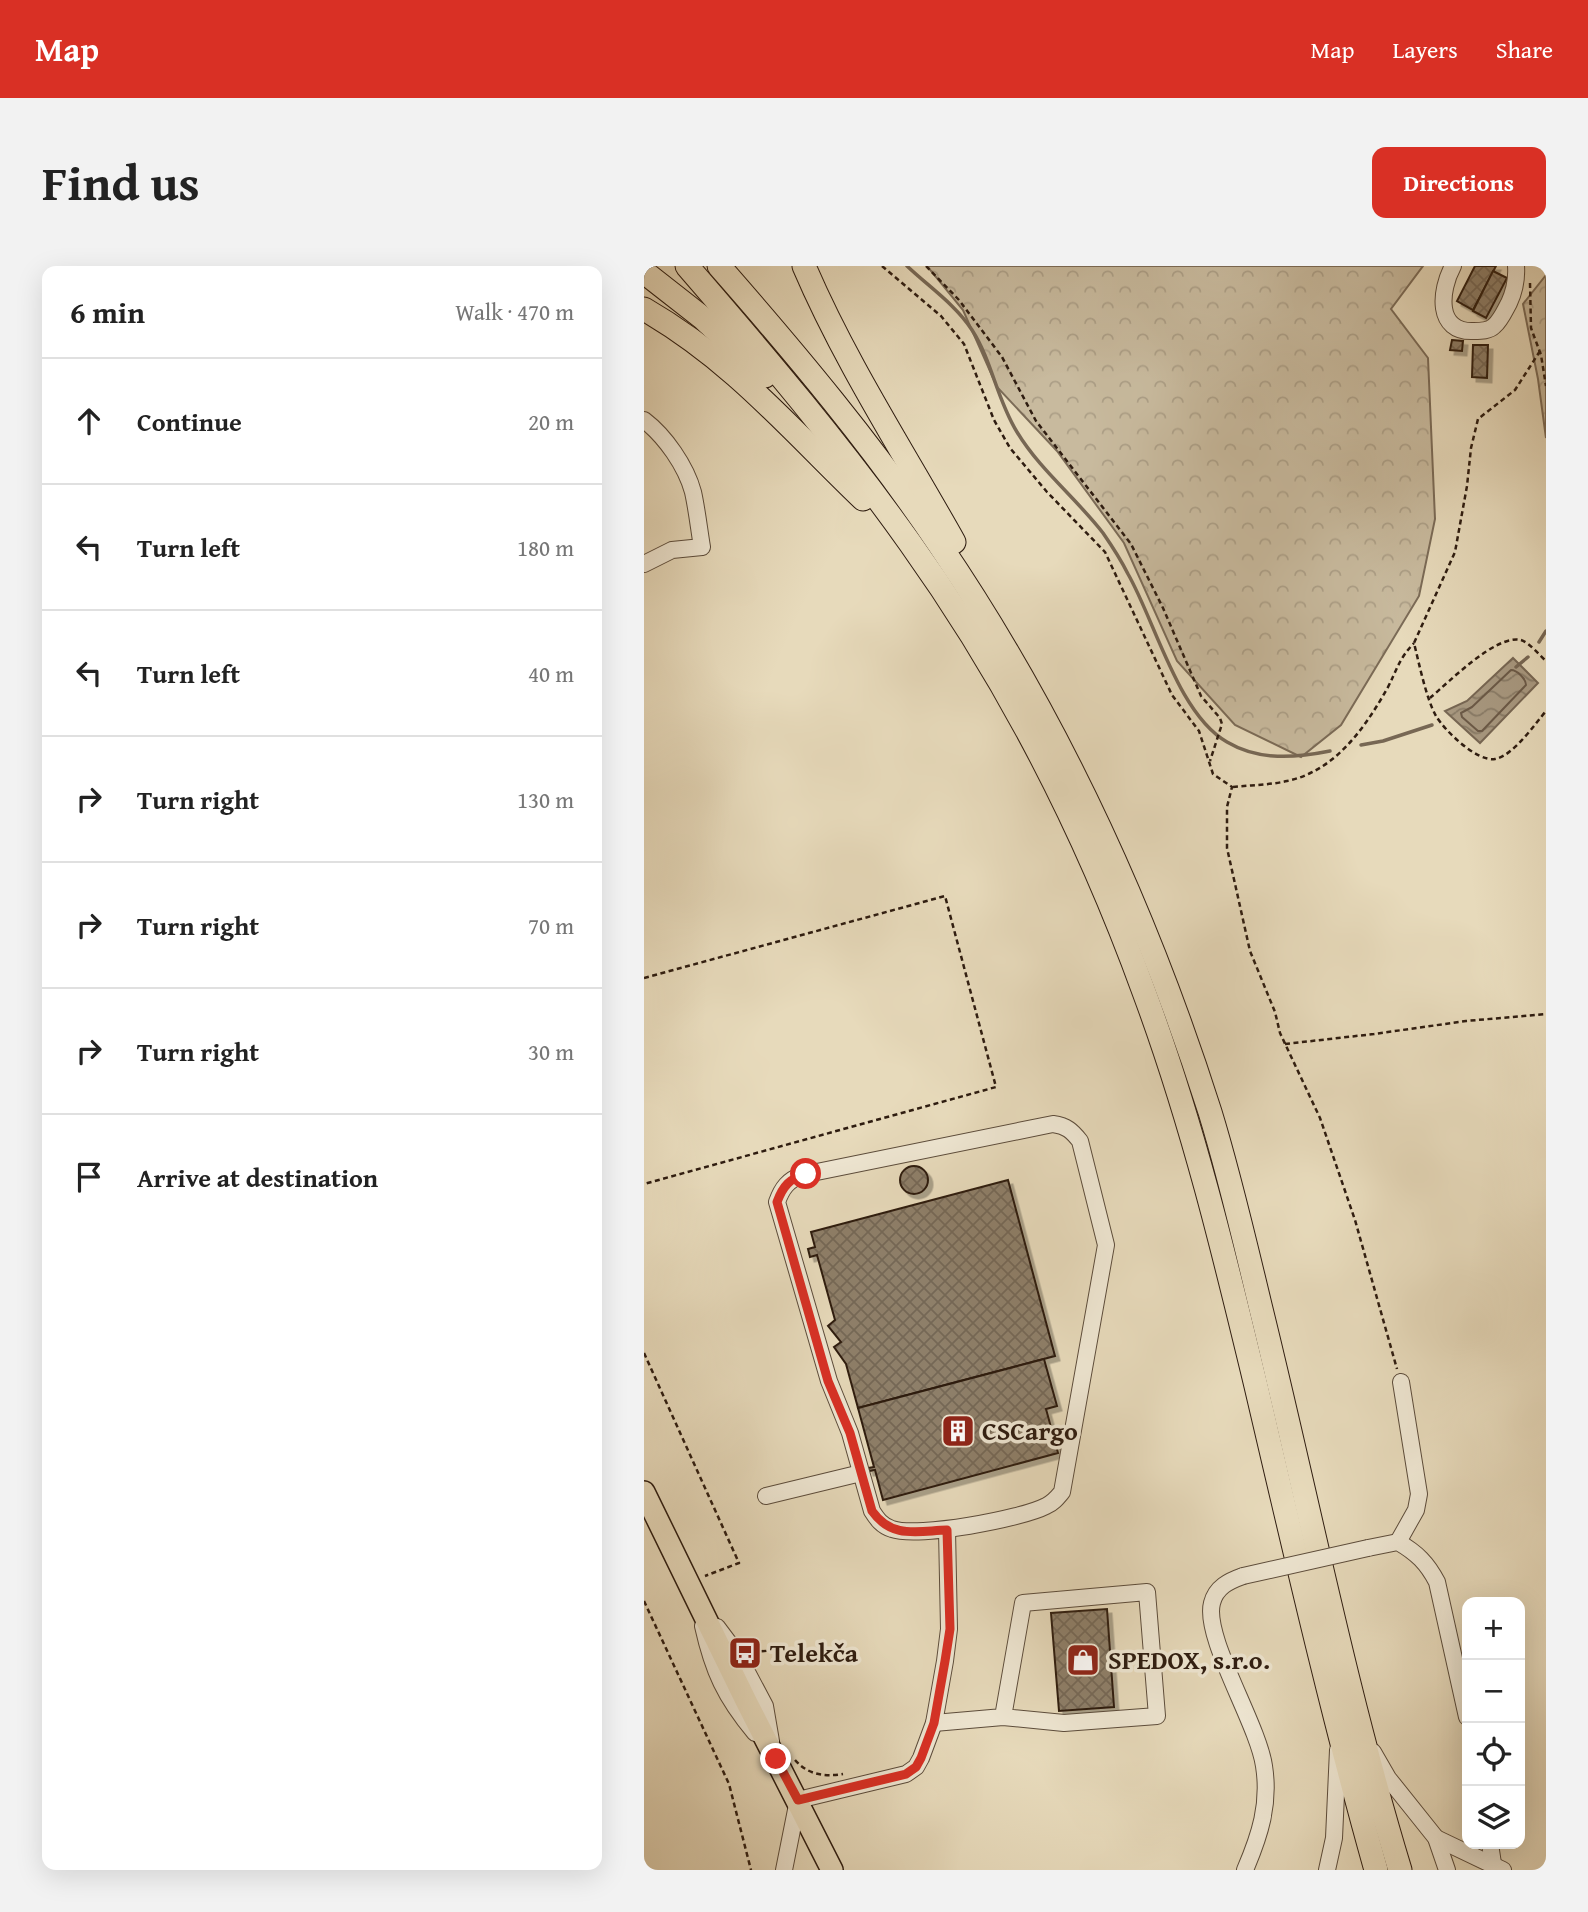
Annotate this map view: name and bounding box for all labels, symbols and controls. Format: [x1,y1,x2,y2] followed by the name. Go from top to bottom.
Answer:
[35,25,99,73] text: Map
[1311,32,1354,67] text: Map
[1392,32,1458,67] text: Layers
[1496,32,1553,67] text: Share
[42,146,200,218] text: Find us
[1372,147,1546,218] button: Directions
[70,290,145,334] text: 6 min
[455,295,574,328] text: Walk · 470 m
[70,402,108,440] icon: ahead
[137,402,242,441] text: Continue
[528,405,574,438] text: 20 m
[70,528,108,566] icon: left
[137,528,240,567] text: Turn left
[517,531,574,564] text: 180 m
[70,654,108,692] icon: left
[137,654,240,693] text: Turn left
[528,657,574,690] text: 40 m
[70,780,108,818] icon: right
[137,780,259,819] text: Turn right
[517,783,574,816] text: 130 m
[70,906,108,944] icon: right
[137,906,259,945] text: Turn right
[528,909,574,942] text: 70 m
[70,1032,108,1070] icon: right
[137,1032,259,1071] text: Turn right
[528,1035,574,1068] text: 30 m
[70,1158,108,1196] icon: arrive
[137,1158,378,1197] text: Arrive at destination
[790,1158,821,1189] route start
[982,1411,1078,1450] place label: CSCargo
[939,1412,977,1450] building icon: CSCargo
[1462,1597,1525,1849] map controls
[1462,1597,1525,1660] button: +
[770,1633,859,1672] place label: Telekča
[726,1634,764,1672] bus stop icon: Telekča
[1108,1640,1270,1679] place label: SPEDOX, s.r.o.
[1064,1641,1102,1679] shop icon: SPEDOX, s.r.o.
[1462,1660,1525,1723] button: −
[1462,1723,1525,1786] button: locate
[760,1743,791,1774] route end
[1462,1786,1525,1849] button: layers

